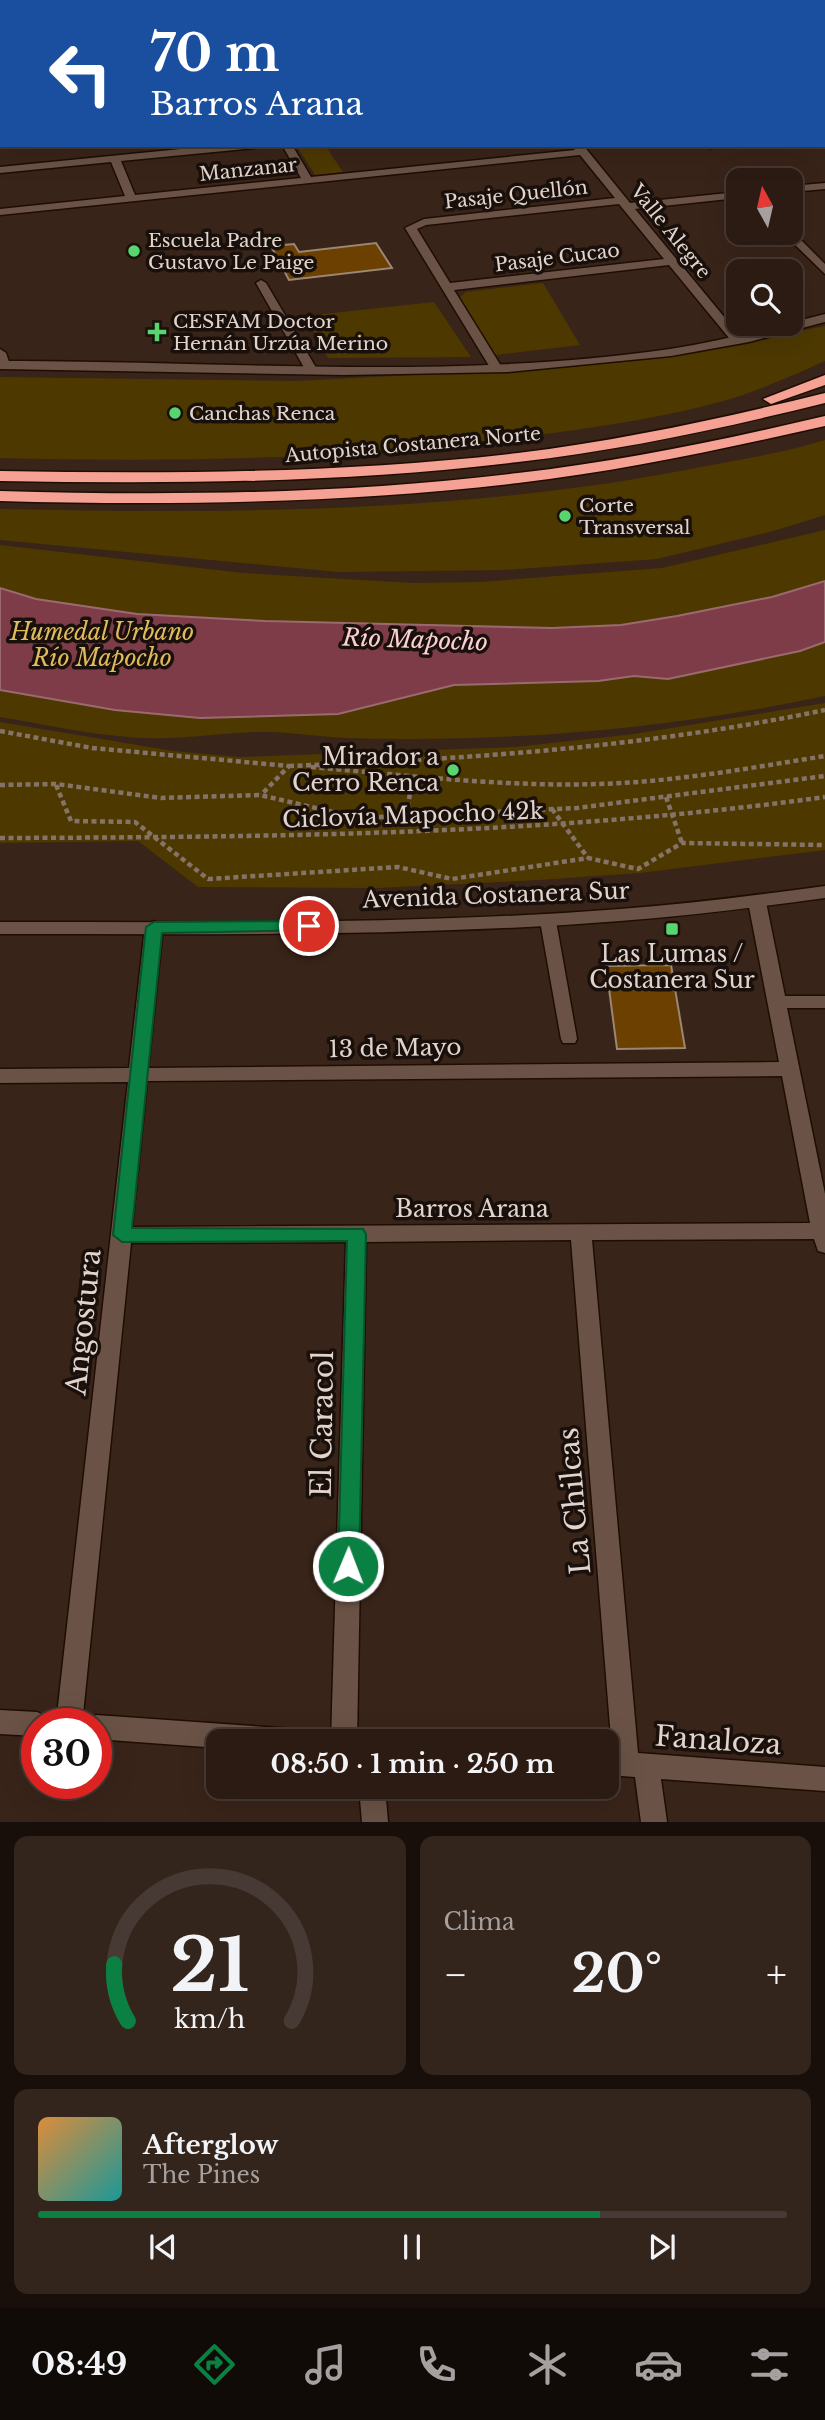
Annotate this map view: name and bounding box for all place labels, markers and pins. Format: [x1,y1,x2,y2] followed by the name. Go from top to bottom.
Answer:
[148,229,314,274] place label: Escuela Padre Gustavo Le Paige
[126,243,142,259] marker: Escuela Padre Gustavo Le Paige
[173,310,388,355] place label: CESFAM Doctor Hernán Urzúa Merino
[147,322,167,342] marker: CESFAM Doctor Hernán Urzúa Merino
[189,402,336,425] place label: Canchas Renca
[167,405,183,421] marker: Canchas Renca
[579,494,690,539] place label: Corte Transversal
[557,508,573,524] marker: Corte Transversal
[292,743,439,797] place label: Mirador a Cerro Renca
[445,762,461,778] marker: Mirador a Cerro Renca
[279,896,339,956] pin
[664,921,680,937] marker: Las Lumas / Costanera Sur
[589,940,755,994] place label: Las Lumas / Costanera Sur

